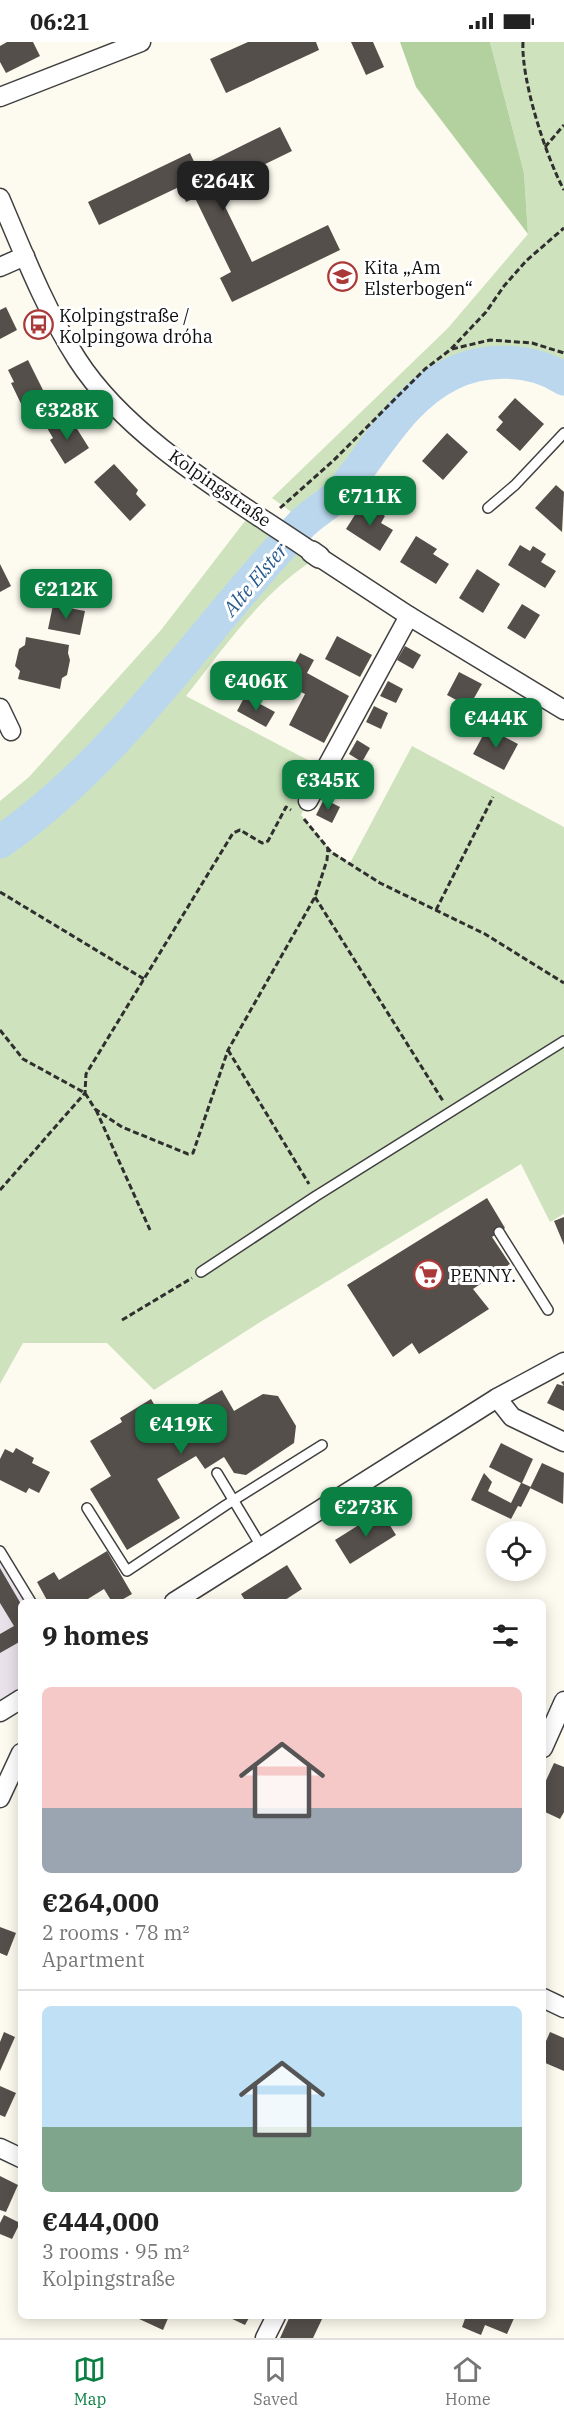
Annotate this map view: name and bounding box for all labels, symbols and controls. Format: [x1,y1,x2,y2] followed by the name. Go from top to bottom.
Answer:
[30,7,89,36] text: 06:21
[181,161,265,212] pin: €264K
[191,167,255,194] text: €264K
[364,256,473,300] place label: Kita „Am Elsterbogen“
[327,261,359,293] school or university icon: Kita „Am Elsterbogen“
[59,304,213,348] place label: Kolpingstraße / Kolpingowa dróha
[22,309,54,341] bus stop icon: Kolpingstraße / Kolpingowa dróha
[25,390,109,441] pin: €328K
[35,396,99,423] text: €328K
[164,444,276,532] street label: Kolpingstraße
[328,476,412,527] pin: €711K
[338,482,402,509] text: €711K
[215,536,294,623] water label: Alte Elster
[24,569,108,620] pin: €212K
[34,575,98,602] text: €212K
[214,661,298,712] pin: €406K
[224,667,288,694] text: €406K
[454,698,538,749] pin: €444K
[464,704,528,731] text: €444K
[286,760,370,811] pin: €345K
[296,766,360,793] text: €345K
[413,1259,445,1291] supermarket icon: PENNY.
[450,1264,516,1287] place label: PENNY.
[139,1404,223,1455] pin: €419K
[149,1410,213,1437] text: €419K
[324,1487,408,1538] pin: €273K
[334,1493,398,1520] text: €273K
[486,1521,546,1581] map controls
[486,1521,546,1581] button: locate
[42,1618,149,1652] text: 9 homes
[489,1619,522,1652] icon: filters
[228,1726,336,1834] icon: home
[42,1885,159,1919] text: €264,000
[42,1919,189,1946] text: 2 rooms · 78 m²
[42,1946,145,1973] text: Apartment
[228,2045,336,2153] icon: home
[42,2204,159,2238] text: €444,000
[42,2238,189,2265] text: 3 rooms · 95 m²
[42,2265,175,2292] text: Kolpingstraße
[73,2353,106,2409] tab: Map
[253,2353,298,2409] tab: Saved
[445,2353,491,2409] tab: Home

